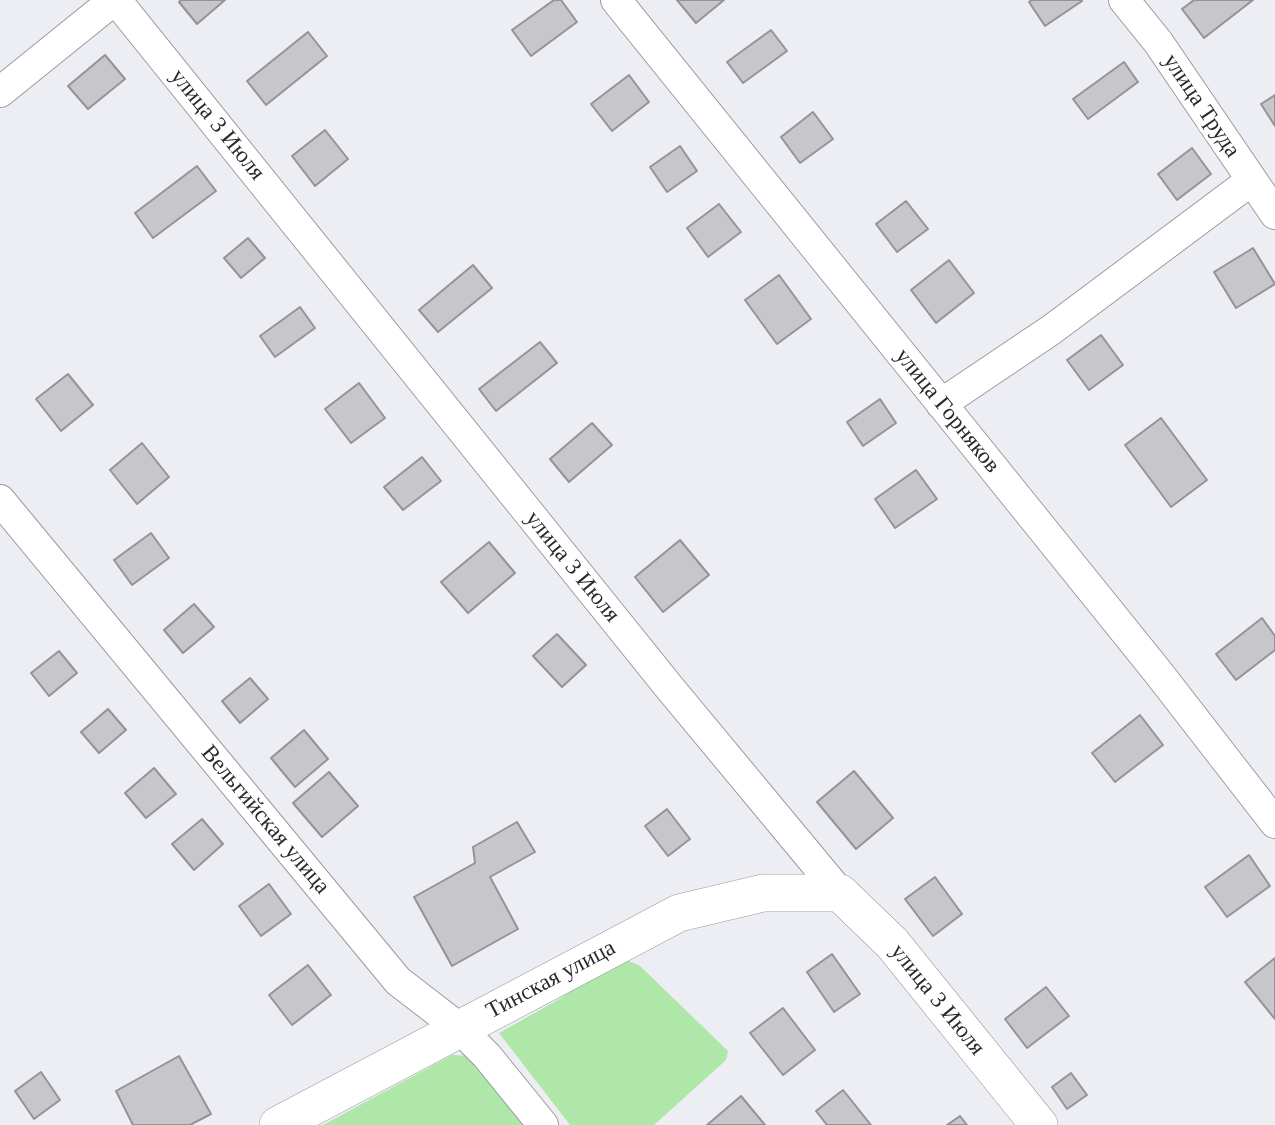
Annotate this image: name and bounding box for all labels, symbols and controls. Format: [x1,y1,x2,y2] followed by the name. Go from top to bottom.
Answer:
[1156,49,1246,163] street label: улица Труда
[164,64,270,186] street label: улица 3 Июля
[888,343,1006,479] street label: улица Горняков
[519,506,625,628] street label: улица 3 Июля
[195,740,335,900] street label: Вельгийская улица
[482,934,620,1026] street label: Тинская улица
[884,939,990,1061] street label: улица 3 Июля

